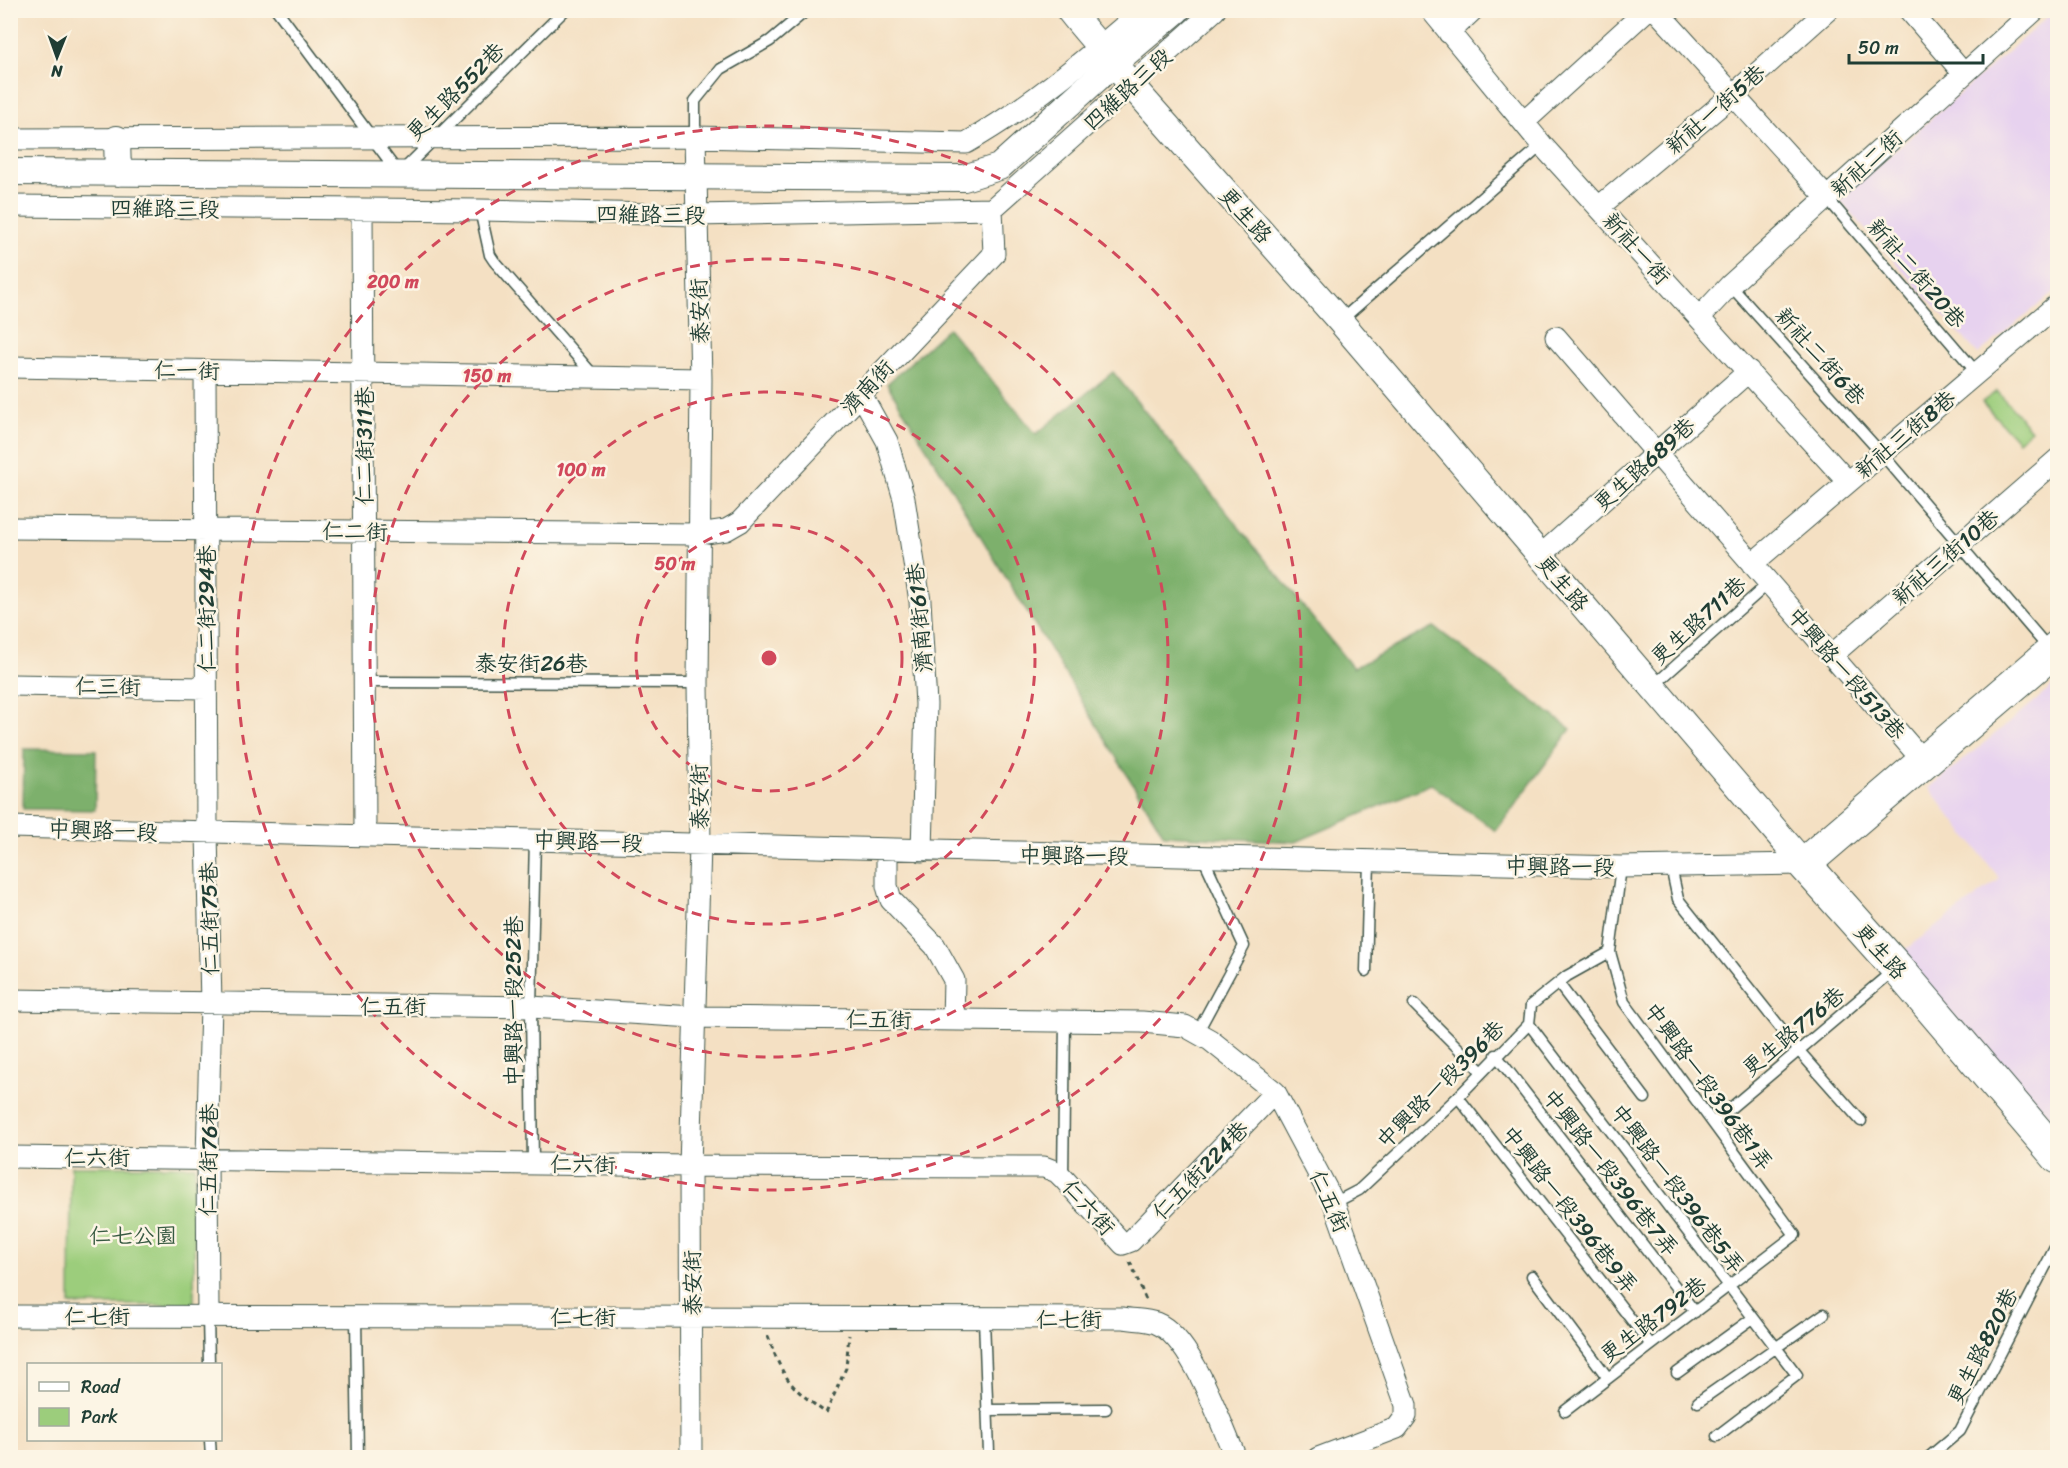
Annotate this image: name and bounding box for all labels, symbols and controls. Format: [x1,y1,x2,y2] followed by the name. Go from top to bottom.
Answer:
[27,27,87,87] north arrow
[1849,27,1982,65] scale bar
[396,32,514,150] street label: 更生路552巷
[1858,32,1899,64] text: 50 m
[1073,38,1181,141] street label: 四維路三段
[1656,54,1775,165] street label: 新社一街5巷
[50,57,64,86] text: N
[1821,119,1912,207] street label: 新社二街
[1209,178,1282,253] street label: 更生路
[110,188,220,229] street label: 四維路三段
[596,194,706,235] street label: 四維路三段
[1593,203,1681,294] street label: 新社一街
[1857,209,1976,338] street label: 新社二街20巷
[366,266,419,298] text: 200 m
[679,277,720,345] street label: 泰安街
[1765,298,1876,415] street label: 新社二街6巷
[154,350,220,391] street label: 仁一街
[831,350,904,425] street label: 濟南街
[463,360,511,392] text: 150 m
[1846,380,1965,489] street label: 新社三街8巷
[345,387,384,505] street label: 仁二街311巷
[1584,407,1705,521] street label: 更生路689巷
[557,454,606,486] text: 100 m
[1882,499,2008,616] street label: 新社三街10巷
[322,511,388,552] street label: 仁二街
[187,545,226,673] street label: 仁二街294巷
[1526,546,1599,621] street label: 更生路
[655,548,696,580] text: 50 m
[895,561,944,674] street label: 濟南街61巷
[1641,566,1756,675] street label: 更生路711巷
[1777,598,1916,749] street label: 中興路一段513巷
[474,644,588,683] street label: 泰安街26巷
[759,648,779,668] centre of rings
[75,666,141,707] street label: 仁三街
[679,764,720,830] street label: 泰安街
[47,809,159,852] street label: 中興路一段
[532,820,644,863] street label: 中興路一段
[1019,835,1129,876] street label: 中興路一段
[1505,846,1615,887] street label: 中興路一段
[189,862,230,976] street label: 仁五街75巷
[1844,914,1917,989] street label: 更生路
[494,916,533,1086] street label: 中興路一段252巷
[1733,976,1854,1087] street label: 更生路776巷
[360,987,426,1026] street label: 仁五街
[1634,993,1784,1179] street label: 中興路一段396巷1弄
[846,999,912,1040] street label: 仁五街
[1366,1010,1514,1158] street label: 中興路一段396巷
[1532,1080,1689,1265] street label: 中興路一段396巷7弄
[1600,1094,1755,1282] street label: 中興路一段396巷5弄
[188,1103,229,1217] street label: 仁五街76巷
[1142,1111,1259,1230] street label: 仁五街224巷
[1491,1116,1648,1302] street label: 中興路一段396巷9弄
[64,1138,130,1177] street label: 仁六街
[550,1144,616,1185] street label: 仁六街
[1298,1163,1361,1239] street label: 仁五街
[1052,1170,1125,1245] street label: 仁六街
[89,1216,177,1255] park label: 仁七公園
[672,1250,713,1316] street label: 泰安街
[1591,1266,1716,1373] street label: 更生路792巷
[1936,1280,2029,1412] street label: 更生路820巷
[64,1297,130,1336] street label: 仁七街
[550,1298,616,1337] street label: 仁七街
[1036,1300,1102,1339] street label: 仁七街
[27,1363,222,1441] legend
[81,1371,121,1403] text: Road
[81,1401,118,1433] text: Park

